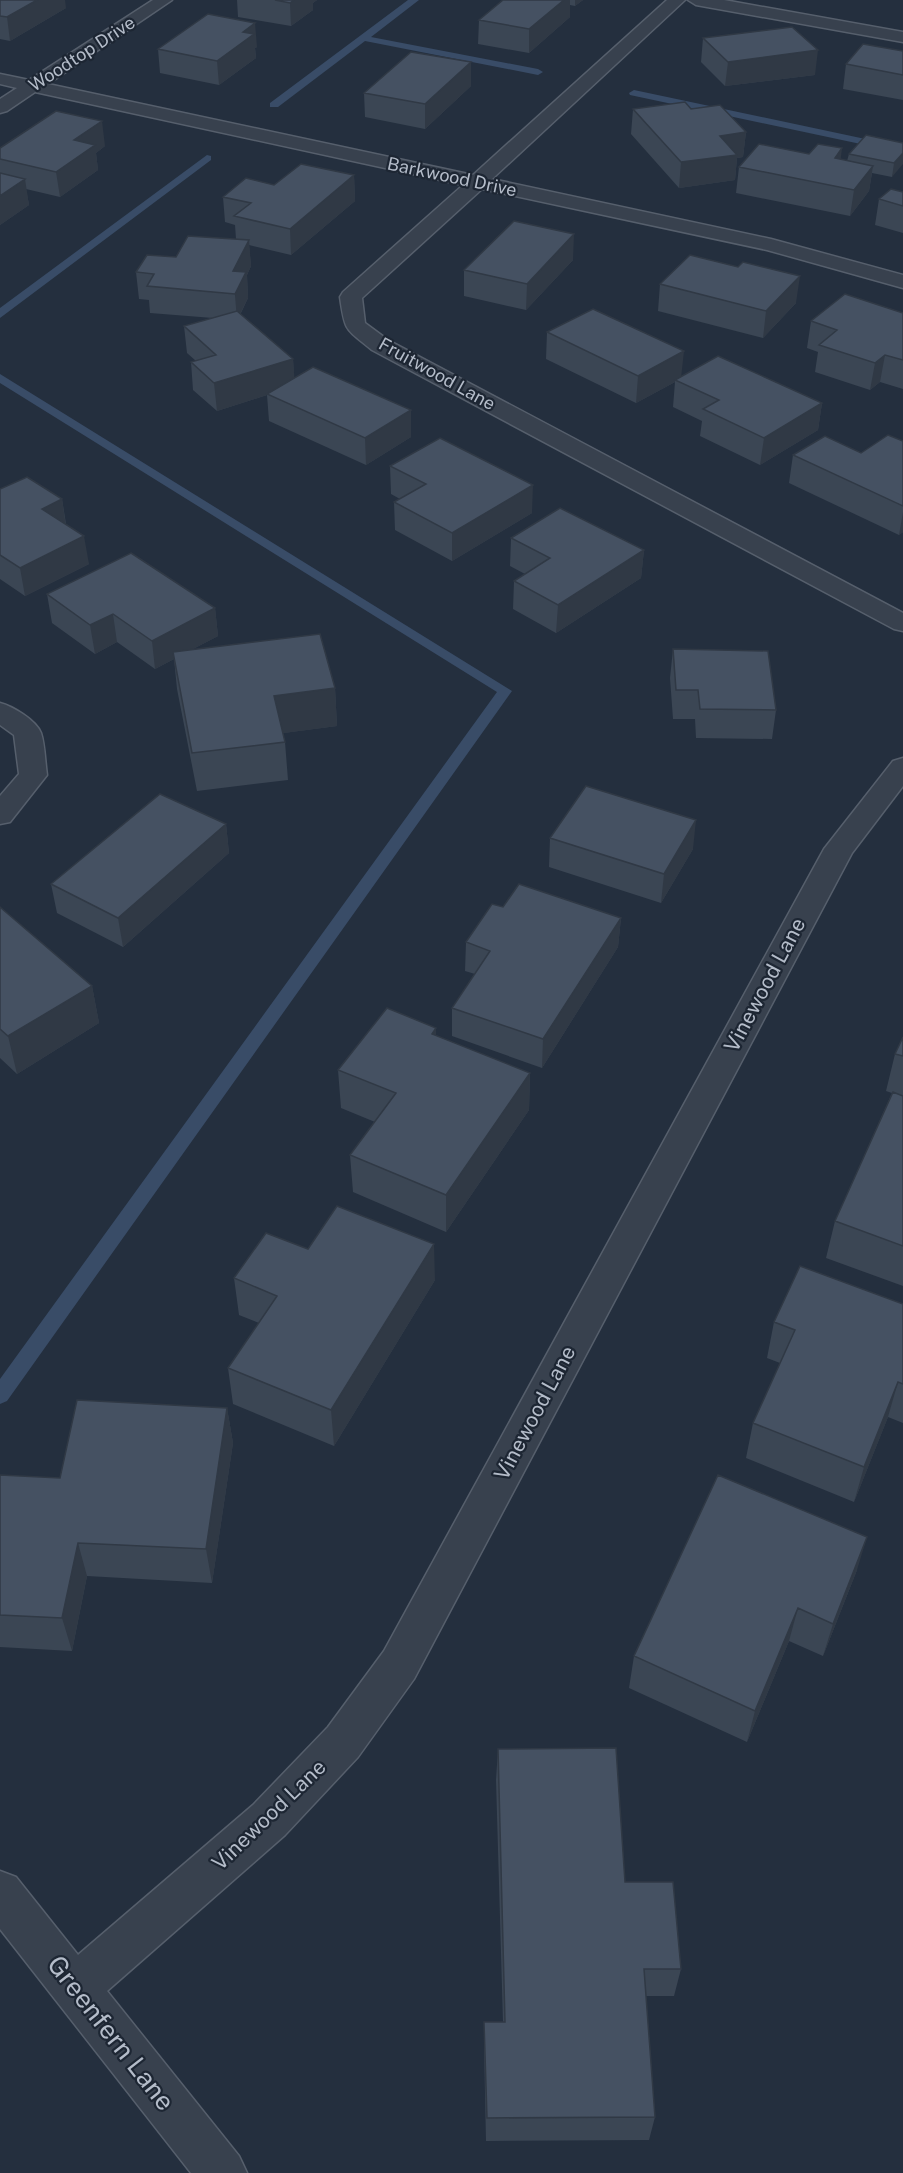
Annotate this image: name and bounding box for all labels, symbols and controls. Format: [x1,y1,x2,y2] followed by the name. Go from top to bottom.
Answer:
[25,11,139,96] street label: Woodtop Drive
[385,153,519,200] street label: Barkwood Drive
[375,333,499,414] street label: Fruitwood Lane
[719,913,810,1056] street label: Vinewood Lane
[489,1341,580,1484] street label: Vinewood Lane
[207,1754,331,1875] street label: Vinewood Lane
[41,1949,182,2116] street label: Greenfern Lane

